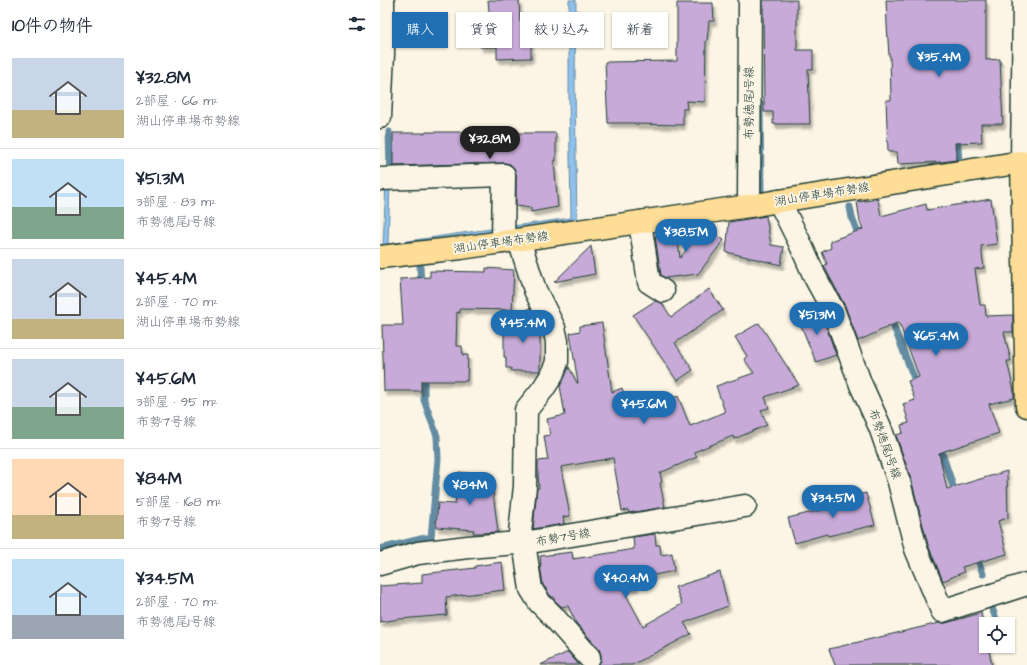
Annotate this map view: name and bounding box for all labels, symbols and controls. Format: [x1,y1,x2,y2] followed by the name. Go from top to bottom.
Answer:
[392,12,448,48] chip: 購入
[456,12,512,48] chip: 賃貸
[520,12,604,48] chip: 絞り込み
[612,12,668,48] chip: 新着
[346,13,368,35] icon: filters
[12,14,93,38] text: 10件の物件
[906,44,972,78] pin: ¥35.4M
[917,48,961,66] text: ¥35.4M
[136,66,191,90] text: ¥32.8M
[741,66,758,140] street label: 布勢徳尾1号線
[44,74,92,122] icon: home
[136,92,218,110] text: 2部屋 · 66 m²
[136,112,240,130] text: 湖山停車場布勢線
[457,126,523,160] pin: ¥32.8M
[469,130,511,148] text: ¥32.8M
[136,167,184,191] text: ¥51.3M
[44,175,92,223] icon: home
[773,179,871,210] street label: 湖山停車場布勢線
[136,193,216,211] text: 3部屋 · 83 m²
[136,213,216,231] text: 布勢徳尾1号線
[653,219,719,253] pin: ¥38.5M
[664,223,708,241] text: ¥38.5M
[452,227,550,258] street label: 湖山停車場布勢線
[136,267,197,291] text: ¥45.4M
[44,275,92,323] icon: home
[136,293,218,311] text: 2部屋 · 70 m²
[784,302,850,336] pin: ¥51.3M
[798,306,836,324] text: ¥51.3M
[490,310,556,344] pin: ¥45.4M
[136,313,240,331] text: 湖山停車場布勢線
[500,314,546,332] text: ¥45.4M
[903,323,969,357] pin: ¥65.4M
[913,327,959,345] text: ¥65.4M
[136,367,196,391] text: ¥45.6M
[44,375,92,423] icon: home
[611,391,677,425] pin: ¥45.6M
[136,393,218,411] text: 3部屋 · 95 m²
[621,395,667,413] text: ¥45.6M
[864,407,905,482] street label: 布勢徳尾1号線
[136,413,196,431] text: 布勢7号線
[136,467,182,491] text: ¥84M
[446,472,494,506] pin: ¥84M
[44,475,92,523] icon: home
[453,476,487,494] text: ¥84M
[800,485,866,519] pin: ¥34.5M
[811,489,855,507] text: ¥34.5M
[136,493,222,511] text: 5部屋 · 168 m²
[136,513,196,531] text: 布勢7号線
[534,524,592,551] street label: 布勢7号線
[593,565,659,599] pin: ¥40.4M
[136,567,194,591] text: ¥34.5M
[603,569,649,587] text: ¥40.4M
[44,575,92,623] icon: home
[136,593,218,611] text: 2部屋 · 70 m²
[136,613,216,631] text: 布勢徳尾1号線
[979,617,1015,653] map controls
[979,617,1015,653] button: locate

